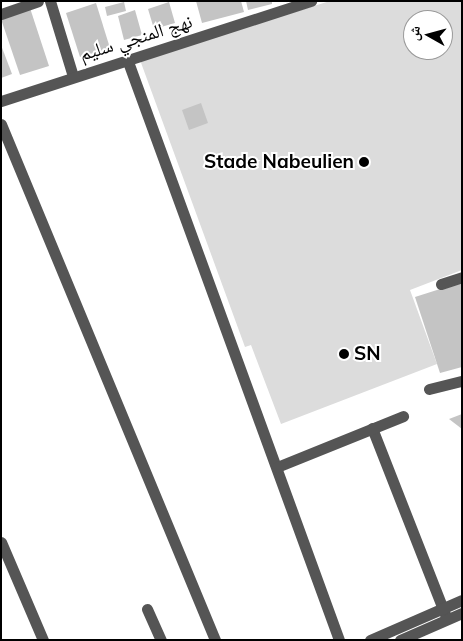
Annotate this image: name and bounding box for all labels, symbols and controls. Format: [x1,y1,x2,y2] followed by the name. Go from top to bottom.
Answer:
[77,10,195,66] street label: نهج المنجي سليم
[403,10,453,60] north arrow
[404,25,424,42] text: ش
[204,151,354,173] place label: Stade Nabeulien
[358,156,370,168] marker: Stade Nabeulien
[354,343,381,365] place label: SN
[338,348,350,360] marker: SN

